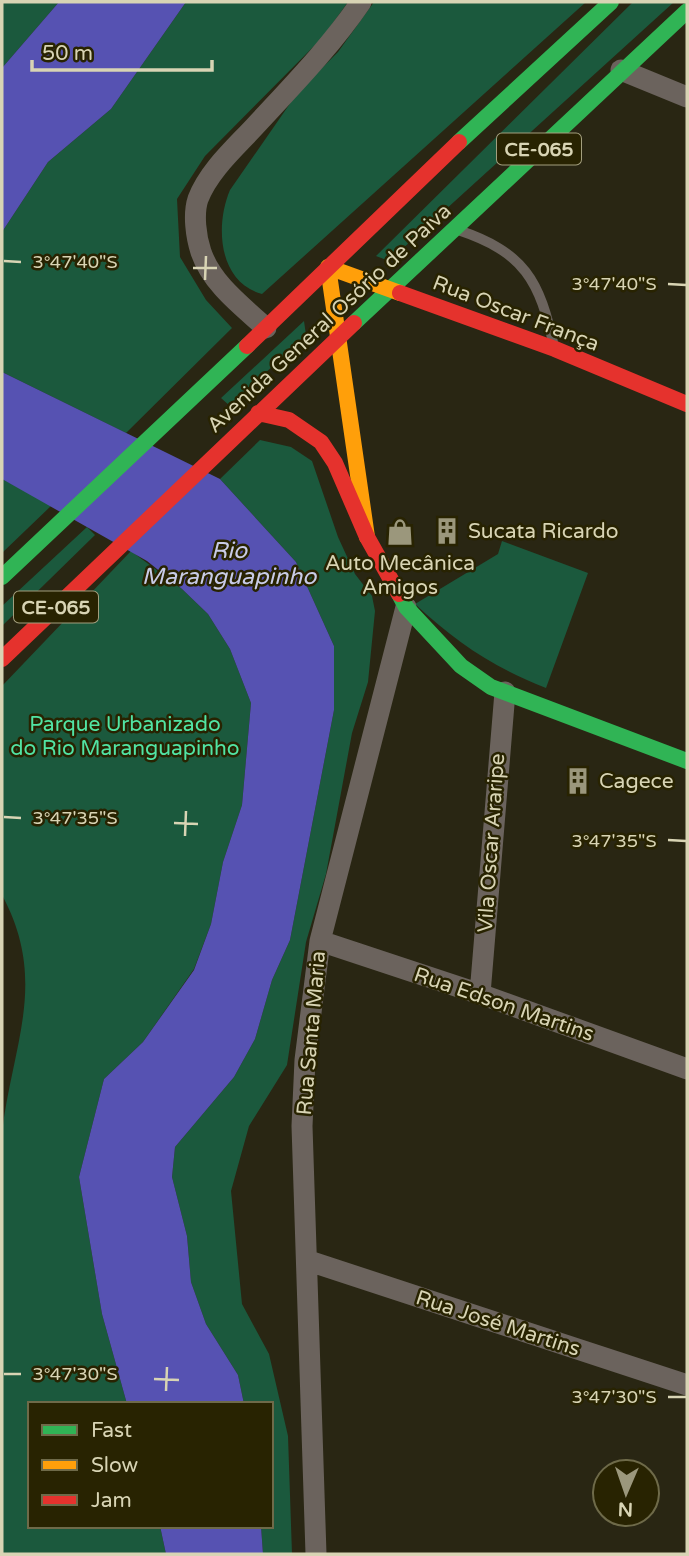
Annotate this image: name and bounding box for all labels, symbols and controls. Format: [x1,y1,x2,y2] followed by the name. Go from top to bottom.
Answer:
[32,28,212,72] scale bar
[42,41,93,66] text: 50 m
[497,134,581,164] road number: CE-065
[202,199,457,438] street label: Avenida General Osório de Paiva
[32,251,118,273] text: 3°47'40"S
[429,270,603,357] street label: Rua Oscar França
[571,273,657,295] text: 3°47'40"S
[432,516,462,546] building icon: Sucata Ricardo
[385,517,415,547] shop icon: Auto Mecânica Amigos
[468,519,619,544] place label: Sucata Ricardo
[142,537,317,591] water label: Rio Maranguapinho
[325,551,475,600] place label: Auto Mecânica Amigos
[14,592,98,622] road number: CE-065
[10,712,240,761] park label: Parque Urbanizado do Rio Maranguapinho
[473,753,510,933] street label: Vila Oscar Araripe
[563,766,593,796] building icon: Cagece
[599,769,674,794] place label: Cagece
[32,807,118,829] text: 3°47'35"S
[571,830,657,852] text: 3°47'35"S
[292,950,331,1116] street label: Rua Santa Maria
[411,962,597,1047] street label: Rua Edson Martins
[413,1285,583,1362] street label: Rua José Martins
[32,1363,118,1385] text: 3°47'30"S
[571,1386,657,1408] text: 3°47'30"S
[28,1402,273,1528] legend
[91,1418,132,1443] text: Fast
[91,1453,139,1478] text: Slow
[591,1458,661,1528] north arrow
[91,1488,132,1513] text: Jam
[617,1498,633,1520] text: N

